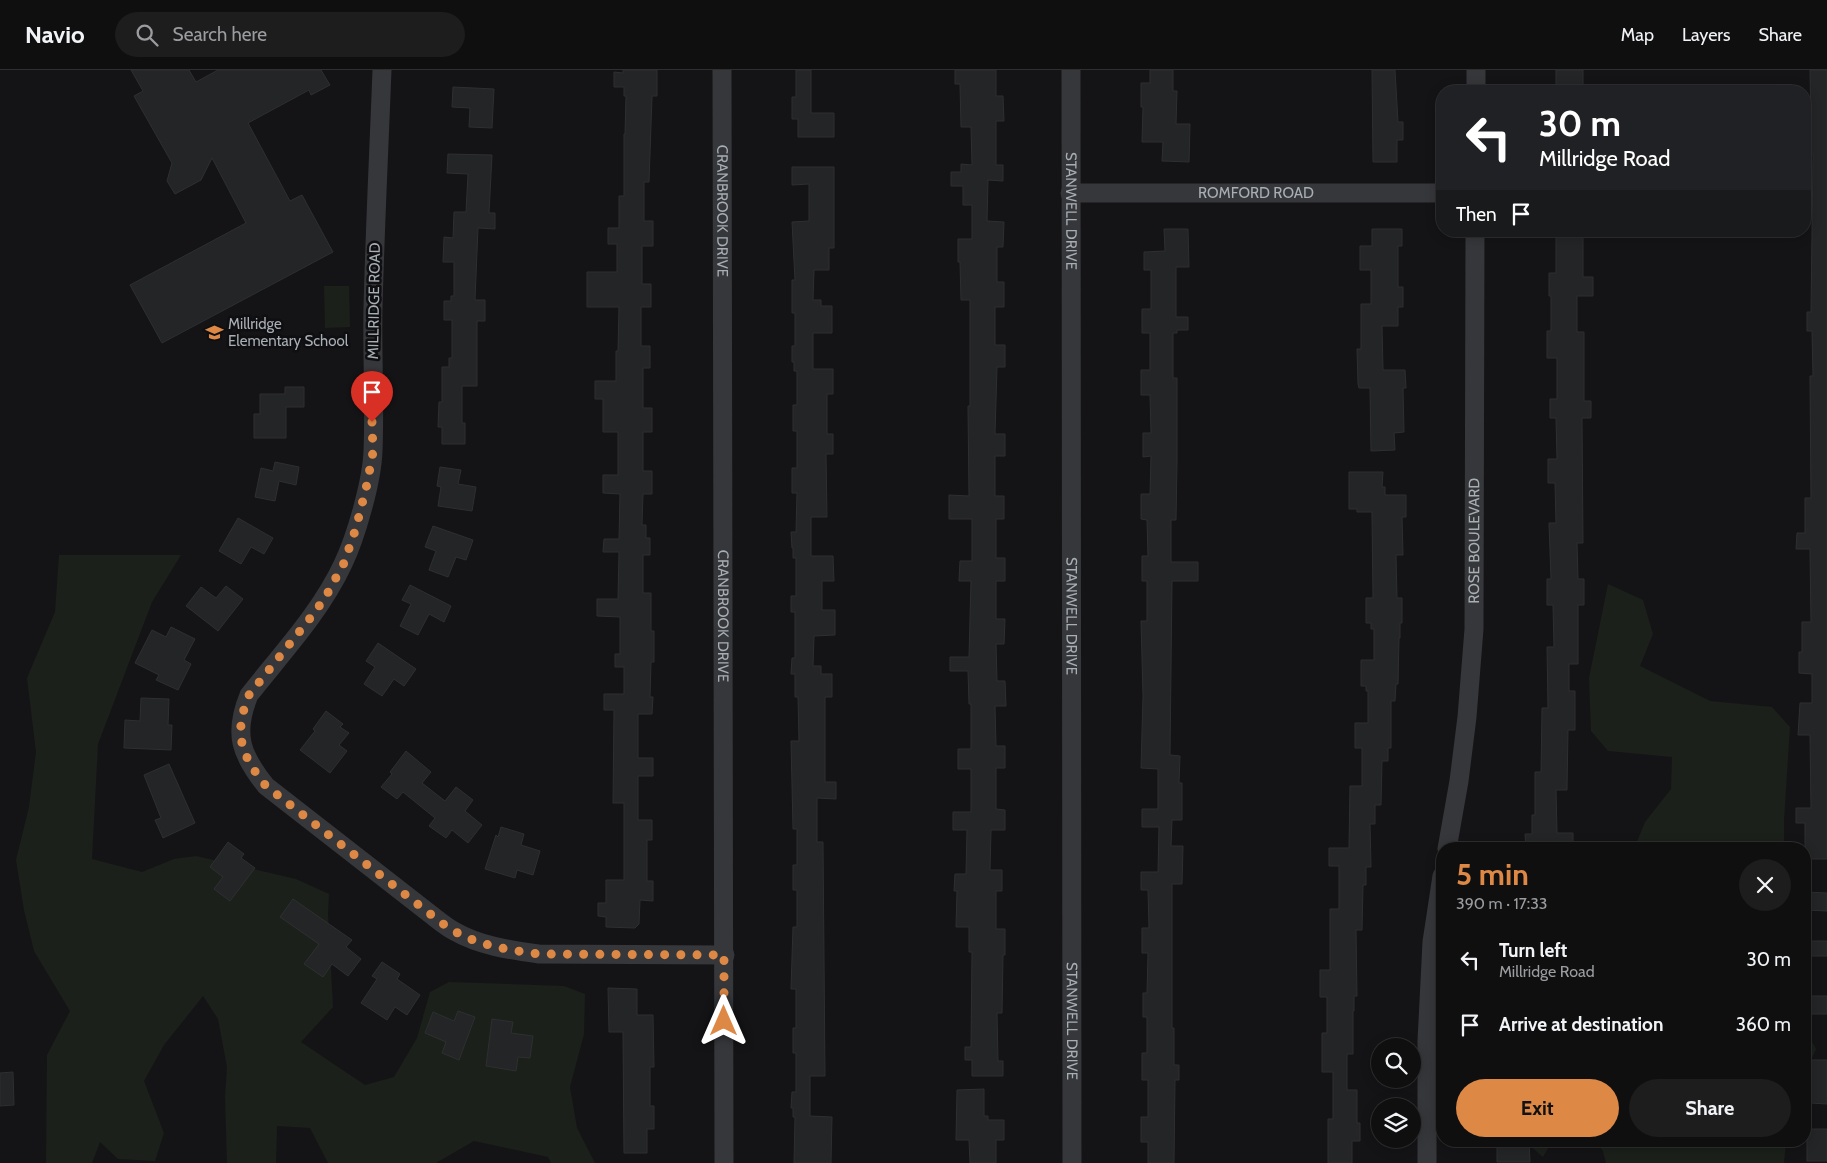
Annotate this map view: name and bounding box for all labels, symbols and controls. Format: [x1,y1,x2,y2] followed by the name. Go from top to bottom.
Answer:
[115,12,465,57] search box
[25,20,85,49] text: Navio
[133,21,161,49] icon: search
[173,23,267,46] text: Search here
[1621,24,1654,46] text: Map
[1682,24,1731,46] text: Layers
[1759,24,1802,46] text: Share
[1539,102,1621,145] text: 30 m
[1456,105,1521,170] icon: left
[713,145,731,277] street label: CRANBROOK DRIVE
[1539,145,1670,172] text: Millridge Road
[1062,152,1080,270] street label: STANWELL DRIVE
[1198,184,1314,202] street label: ROMFORD ROAD
[1507,200,1535,228] icon: arrive
[1456,203,1497,226] text: Then
[364,242,384,360] street label: MILLRIDGE ROAD
[228,315,349,350] place label: Millridge Elementary School
[204,323,224,343] school or university icon: Millridge Elementary School
[351,371,393,422] pin
[358,378,386,406] icon: arrive
[1465,478,1483,604] street label: ROSE BOULEVARD
[714,550,732,682] street label: CRANBROOK DRIVE
[1062,557,1081,675] street label: STANWELL DRIVE
[1456,856,1529,893] text: 5 min
[1739,859,1791,911] button: close
[1456,894,1547,913] text: 390 m · 17:33
[1499,939,1567,962] text: Turn left
[1456,946,1484,974] icon: left
[1747,948,1791,971] text: 30 m
[1063,962,1081,1080] street label: STANWELL DRIVE
[1499,962,1595,981] text: Millridge Road
[697,994,749,1046] position arrow
[1456,1011,1484,1039] icon: arrive
[1499,1013,1663,1036] text: Arrive at destination
[1736,1013,1791,1036] text: 360 m
[1371,1038,1421,1148] map controls
[1371,1038,1421,1088] button: search
[1456,1079,1619,1137] button: Exit
[1629,1079,1791,1137] button: Share
[1371,1098,1421,1148] button: layers

